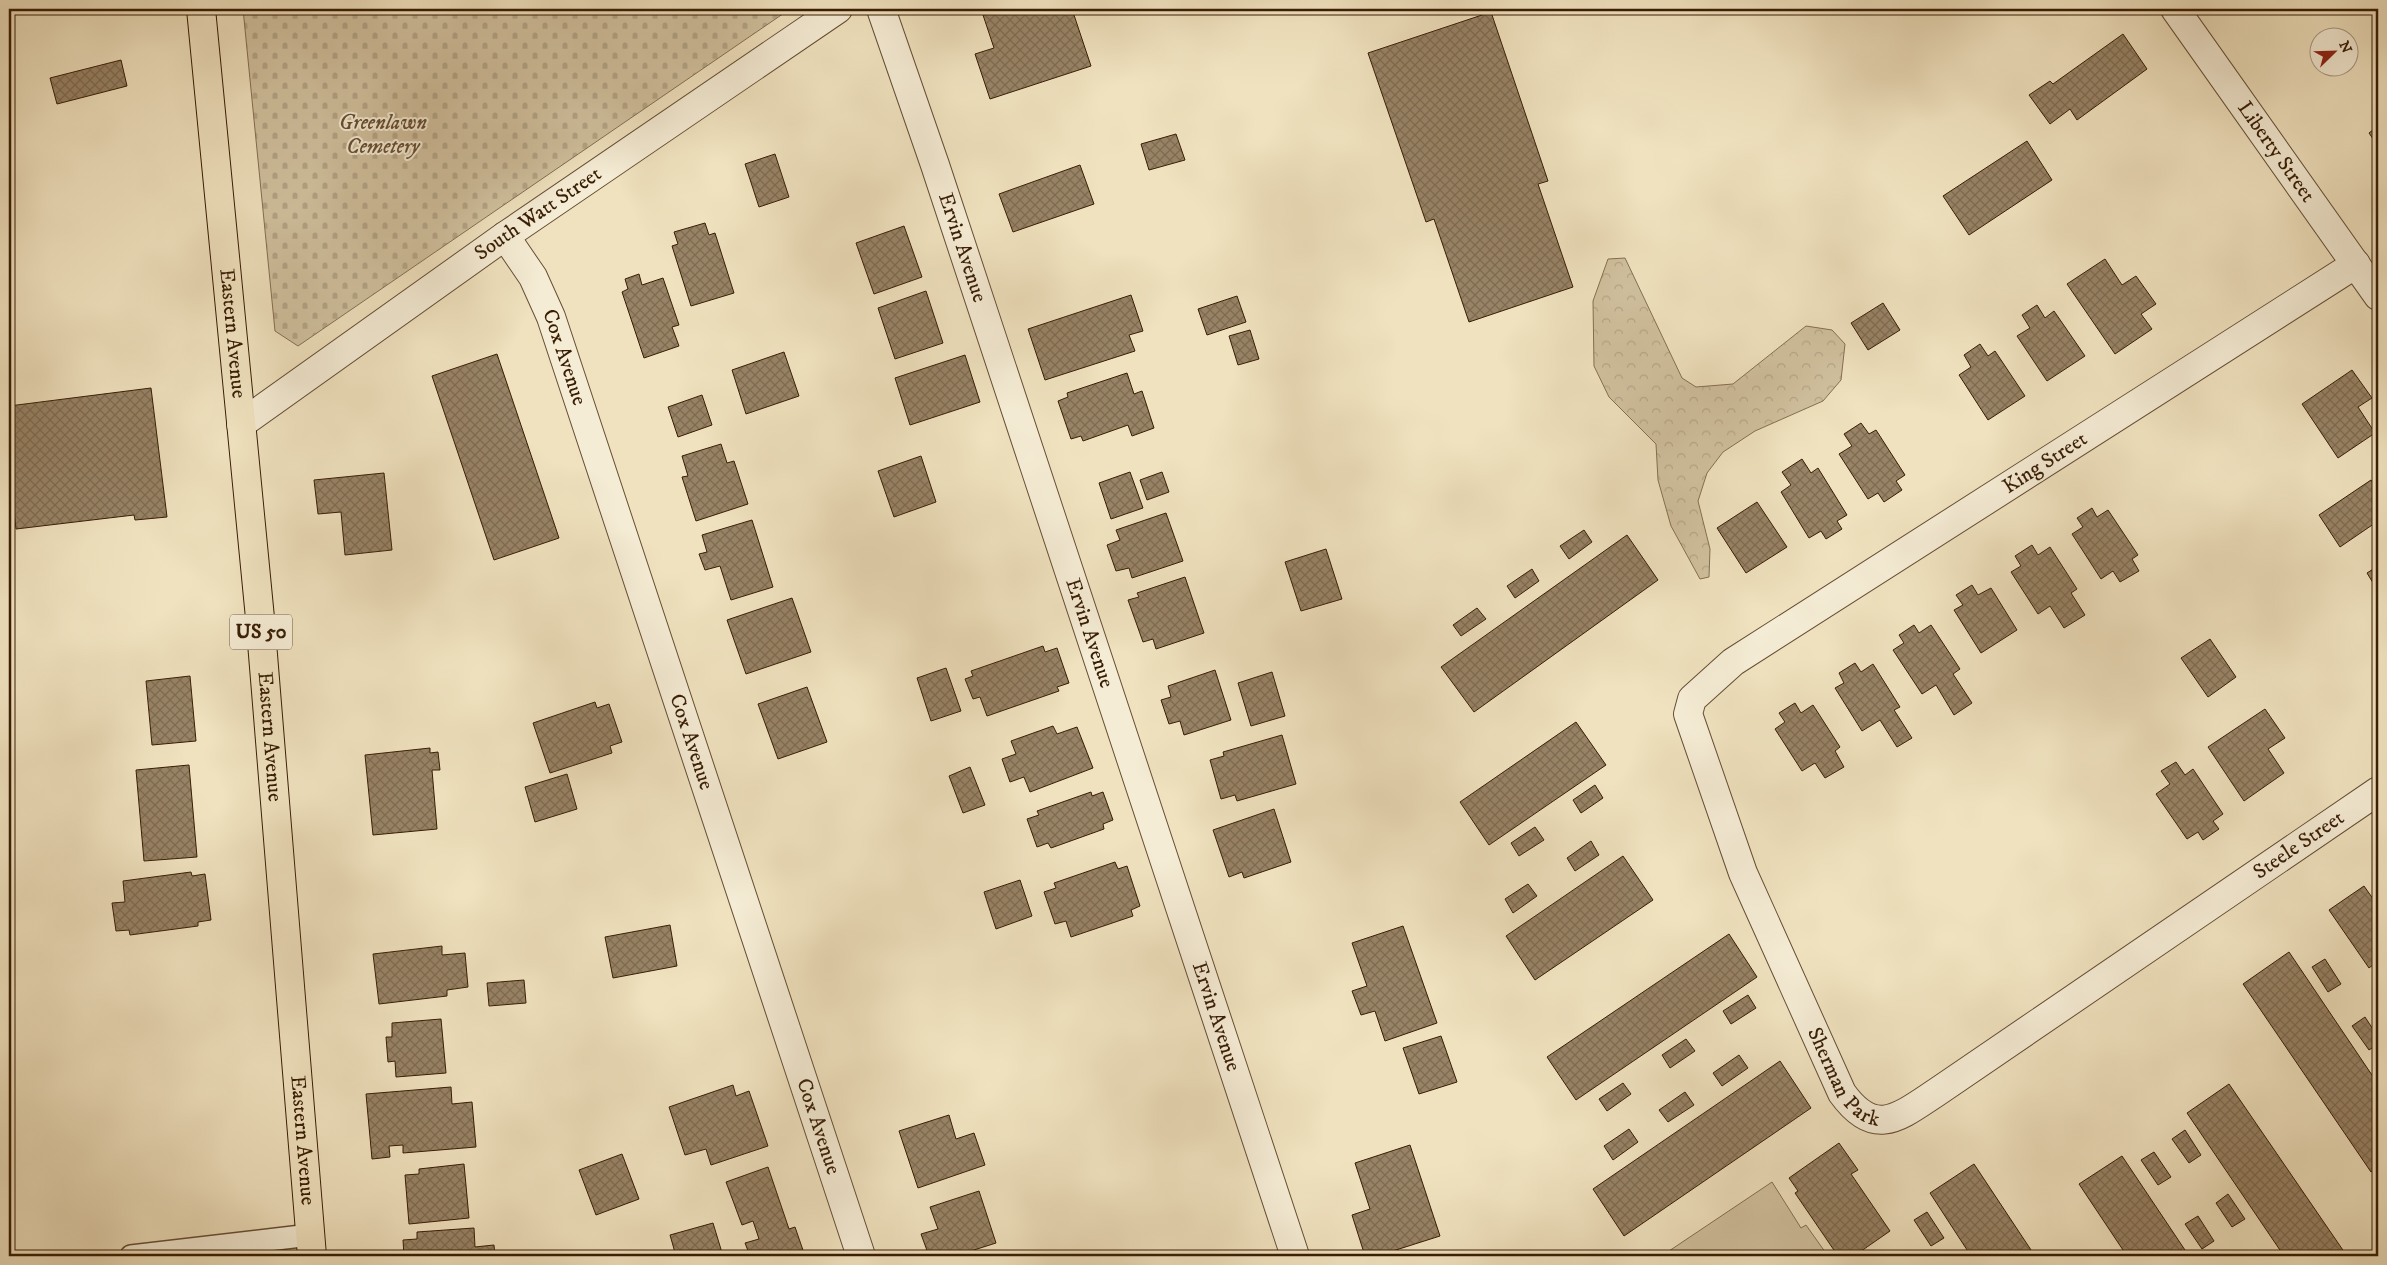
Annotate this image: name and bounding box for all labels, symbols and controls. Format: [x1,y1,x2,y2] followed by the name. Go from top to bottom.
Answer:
[2310,28,2360,78] north arrow
[2335,39,2356,57] text: N
[2231,96,2321,208] street label: Liberty Street
[339,110,427,160] park label: Greenlawn Cemetery
[470,161,607,266] street label: South Watt Street
[932,189,992,306] street label: Ervin Avenue
[213,267,252,400] street label: Eastern Avenue
[536,305,592,409] street label: Cox Avenue
[1998,426,2092,500] street label: King Street
[1059,575,1120,691] street label: Ervin Avenue
[230,614,292,650] road number: US 50
[251,671,288,803] street label: Eastern Avenue
[663,691,719,794] street label: Cox Avenue
[2248,805,2349,885] street label: Steele Street
[1186,959,1246,1075] street label: Ervin Avenue
[1801,1023,1883,1133] street label: Sherman Park
[284,1074,321,1207] street label: Eastern Avenue
[790,1075,846,1178] street label: Cox Avenue

